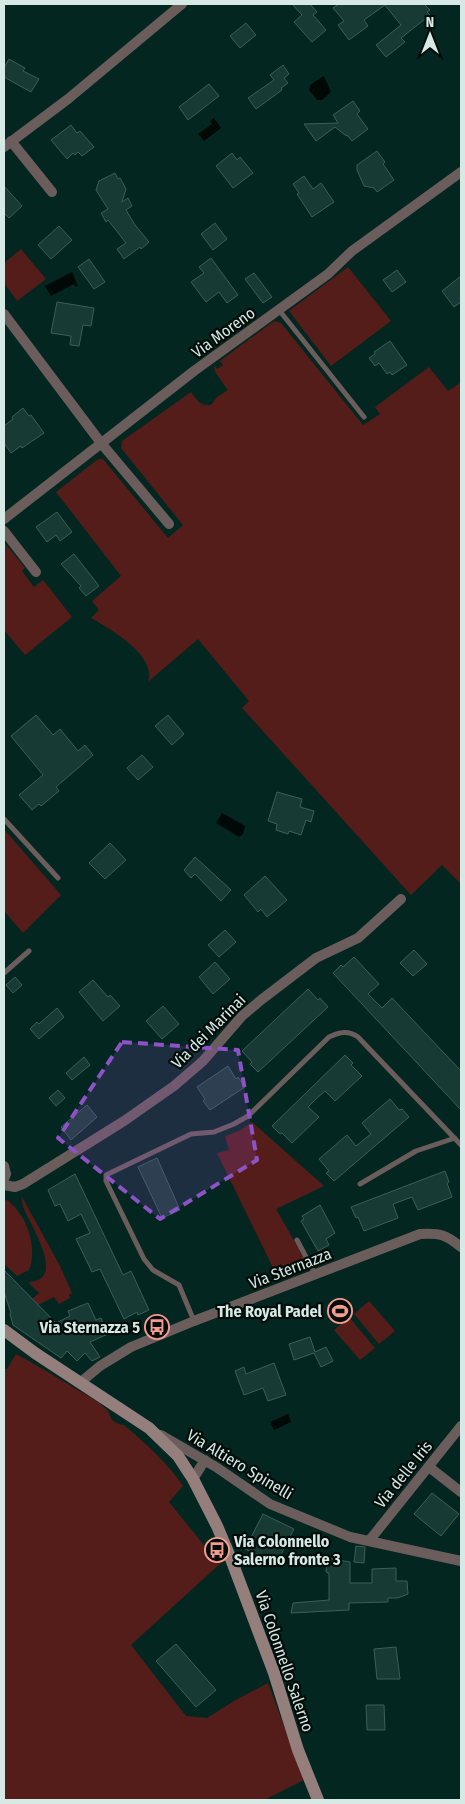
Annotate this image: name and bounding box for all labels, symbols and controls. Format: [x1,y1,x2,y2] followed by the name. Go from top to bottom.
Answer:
[405,10,455,60] north arrow
[426,14,434,31] text: N
[188,303,259,362] street label: Via Moreno
[167,990,249,1072] street label: Via dei Marinai
[246,1244,334,1293] street label: Via Sternazza
[327,1298,353,1324] sports icon: The Royal Padel
[217,1302,323,1321] place label: The Royal Padel
[144,1314,170,1340] bus stop icon: Via Sternazza 5
[39,1318,140,1337] place label: Via Sternazza 5
[183,1425,296,1504] street label: Via Altiero Spinelli
[371,1437,436,1512] street label: Via delle Iris
[233,1532,341,1569] place label: Via Colonnello Salerno fronte 3
[204,1537,230,1563] bus stop icon: Via Colonnello Salerno fronte 3
[251,1588,318,1734] street label: Via Colonnello Salerno

